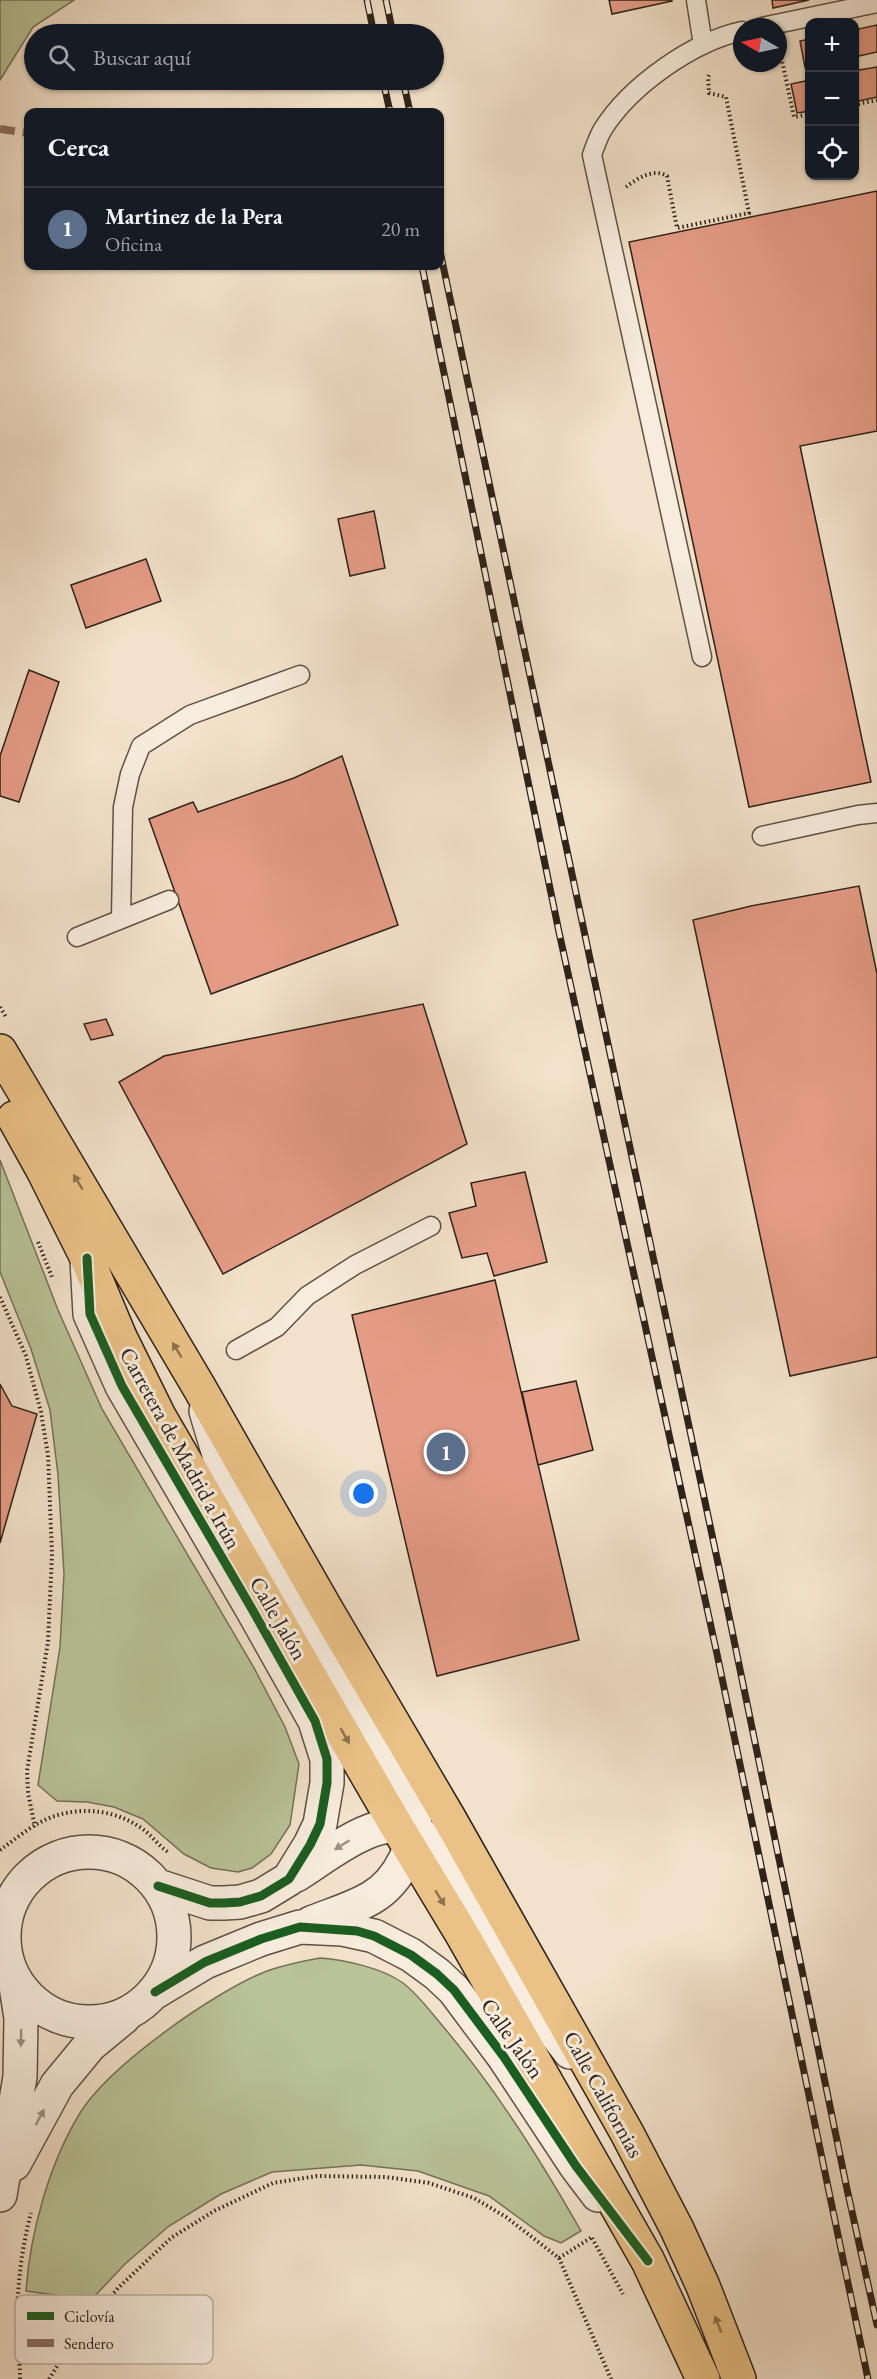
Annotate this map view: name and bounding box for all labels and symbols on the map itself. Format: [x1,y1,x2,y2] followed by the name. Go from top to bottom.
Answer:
[733,18,787,72] north arrow
[72,1174,83,1190] one-way arrow
[172,1341,182,1358] one-way arrow
[113,1342,248,1555] street label: Carretera de Madrid a Irún
[426,1430,466,1474] pin: 1
[349,1479,378,1508] your location
[243,1571,314,1666] street label: Calle Jalón
[339,1728,350,1744] one-way arrow
[334,1840,350,1851] one-way arrow
[435,1890,446,1906] one-way arrow
[474,1992,551,2085] street label: Calle Jalón
[557,2026,650,2163] street label: Calle Californias
[16,2029,26,2048] one-way arrow
[35,2108,45,2125] one-way arrow
[15,2295,213,2364] legend
[64,2306,115,2327] text: Ciclovía
[712,2315,722,2333] one-way arrow
[64,2333,114,2354] text: Sendero

